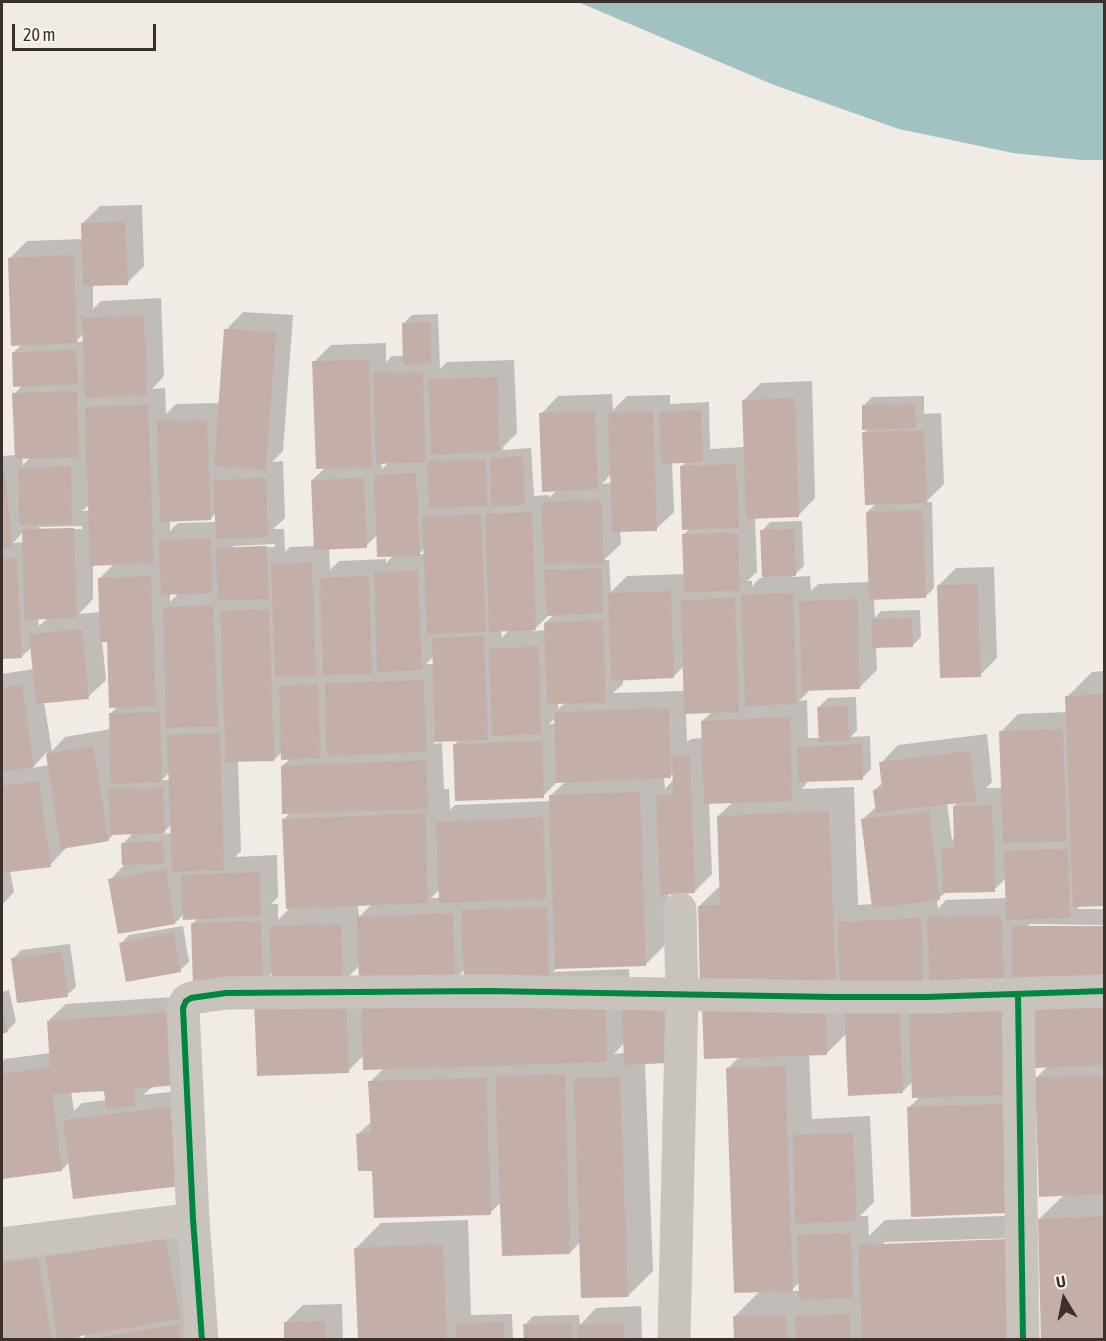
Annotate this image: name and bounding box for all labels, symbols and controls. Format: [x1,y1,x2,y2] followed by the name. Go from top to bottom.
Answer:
[15,12,159,50] scale bar
[23,24,55,45] text: 20 m
[1034,1269,1094,1329] north arrow
[1055,1272,1067,1291] text: U

